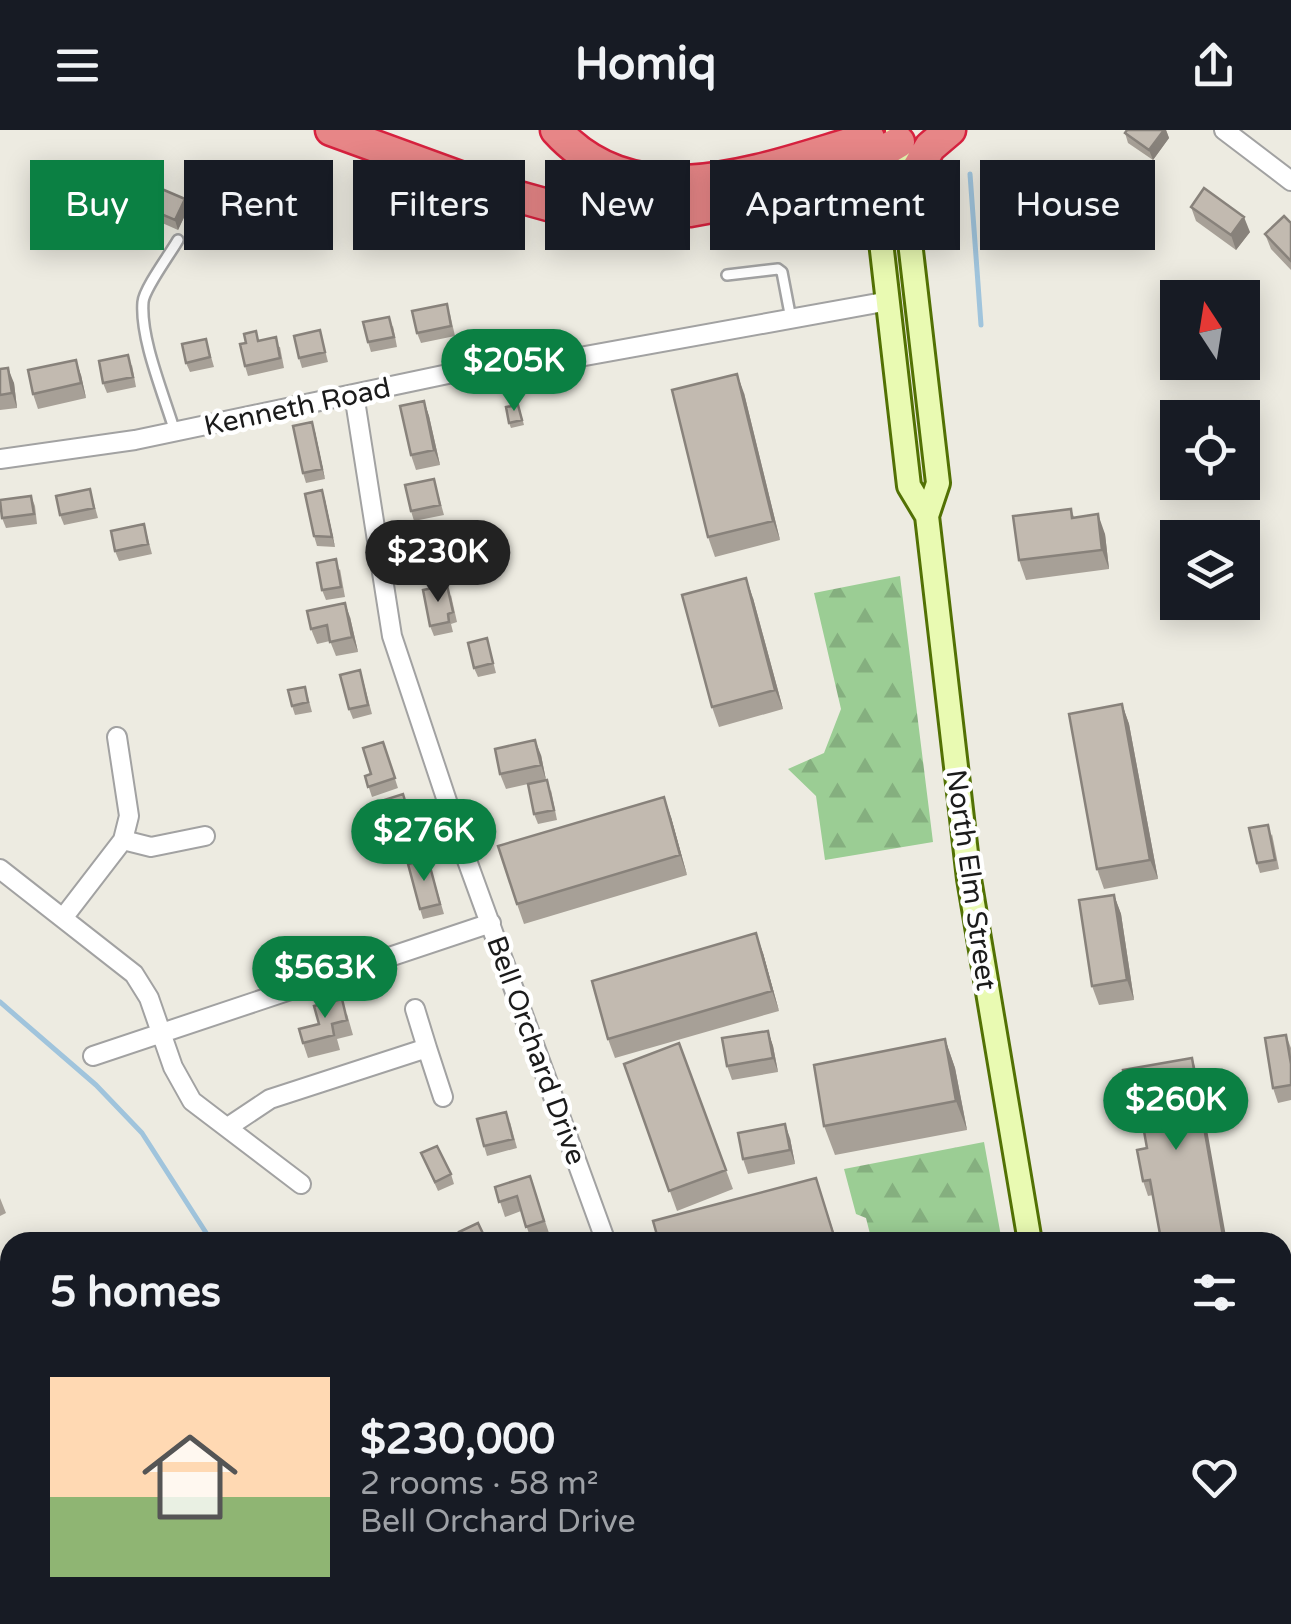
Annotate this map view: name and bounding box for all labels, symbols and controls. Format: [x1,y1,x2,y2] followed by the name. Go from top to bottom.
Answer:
[50,38,105,93] icon: menu
[575,38,716,92] text: Homiq
[1186,38,1241,93] icon: share
[30,160,164,250] chip: Buy
[184,160,333,250] chip: Rent
[353,160,525,250] chip: Filters
[545,160,690,250] chip: New
[710,160,960,250] chip: Apartment
[980,160,1155,250] chip: House
[1160,280,1260,380] north arrow
[1160,280,1260,620] map controls
[444,329,584,414] pin: $205K
[463,342,565,380] text: $205K
[201,371,394,443] street label: Kenneth Road
[1160,400,1260,500] button: locate
[368,520,508,605] pin: $230K
[1160,520,1260,620] button: layers
[387,533,489,571] text: $230K
[939,767,1003,993] street label: North Elm Street
[354,799,494,884] pin: $276K
[373,812,475,850] text: $276K
[479,931,593,1169] street label: Bell Orchard Drive
[255,936,395,1021] pin: $563K
[274,949,376,987] text: $563K
[1106,1068,1246,1153] pin: $260K
[1125,1081,1227,1119] text: $260K
[1187,1265,1242,1320] icon: filters
[50,1267,221,1318] text: 5 homes
[360,1414,555,1465] text: $230,000
[130,1417,250,1537] icon: home
[1187,1450,1242,1505] icon: heart
[360,1465,599,1503] text: 2 rooms · 58 m²
[360,1503,636,1541] text: Bell Orchard Drive

